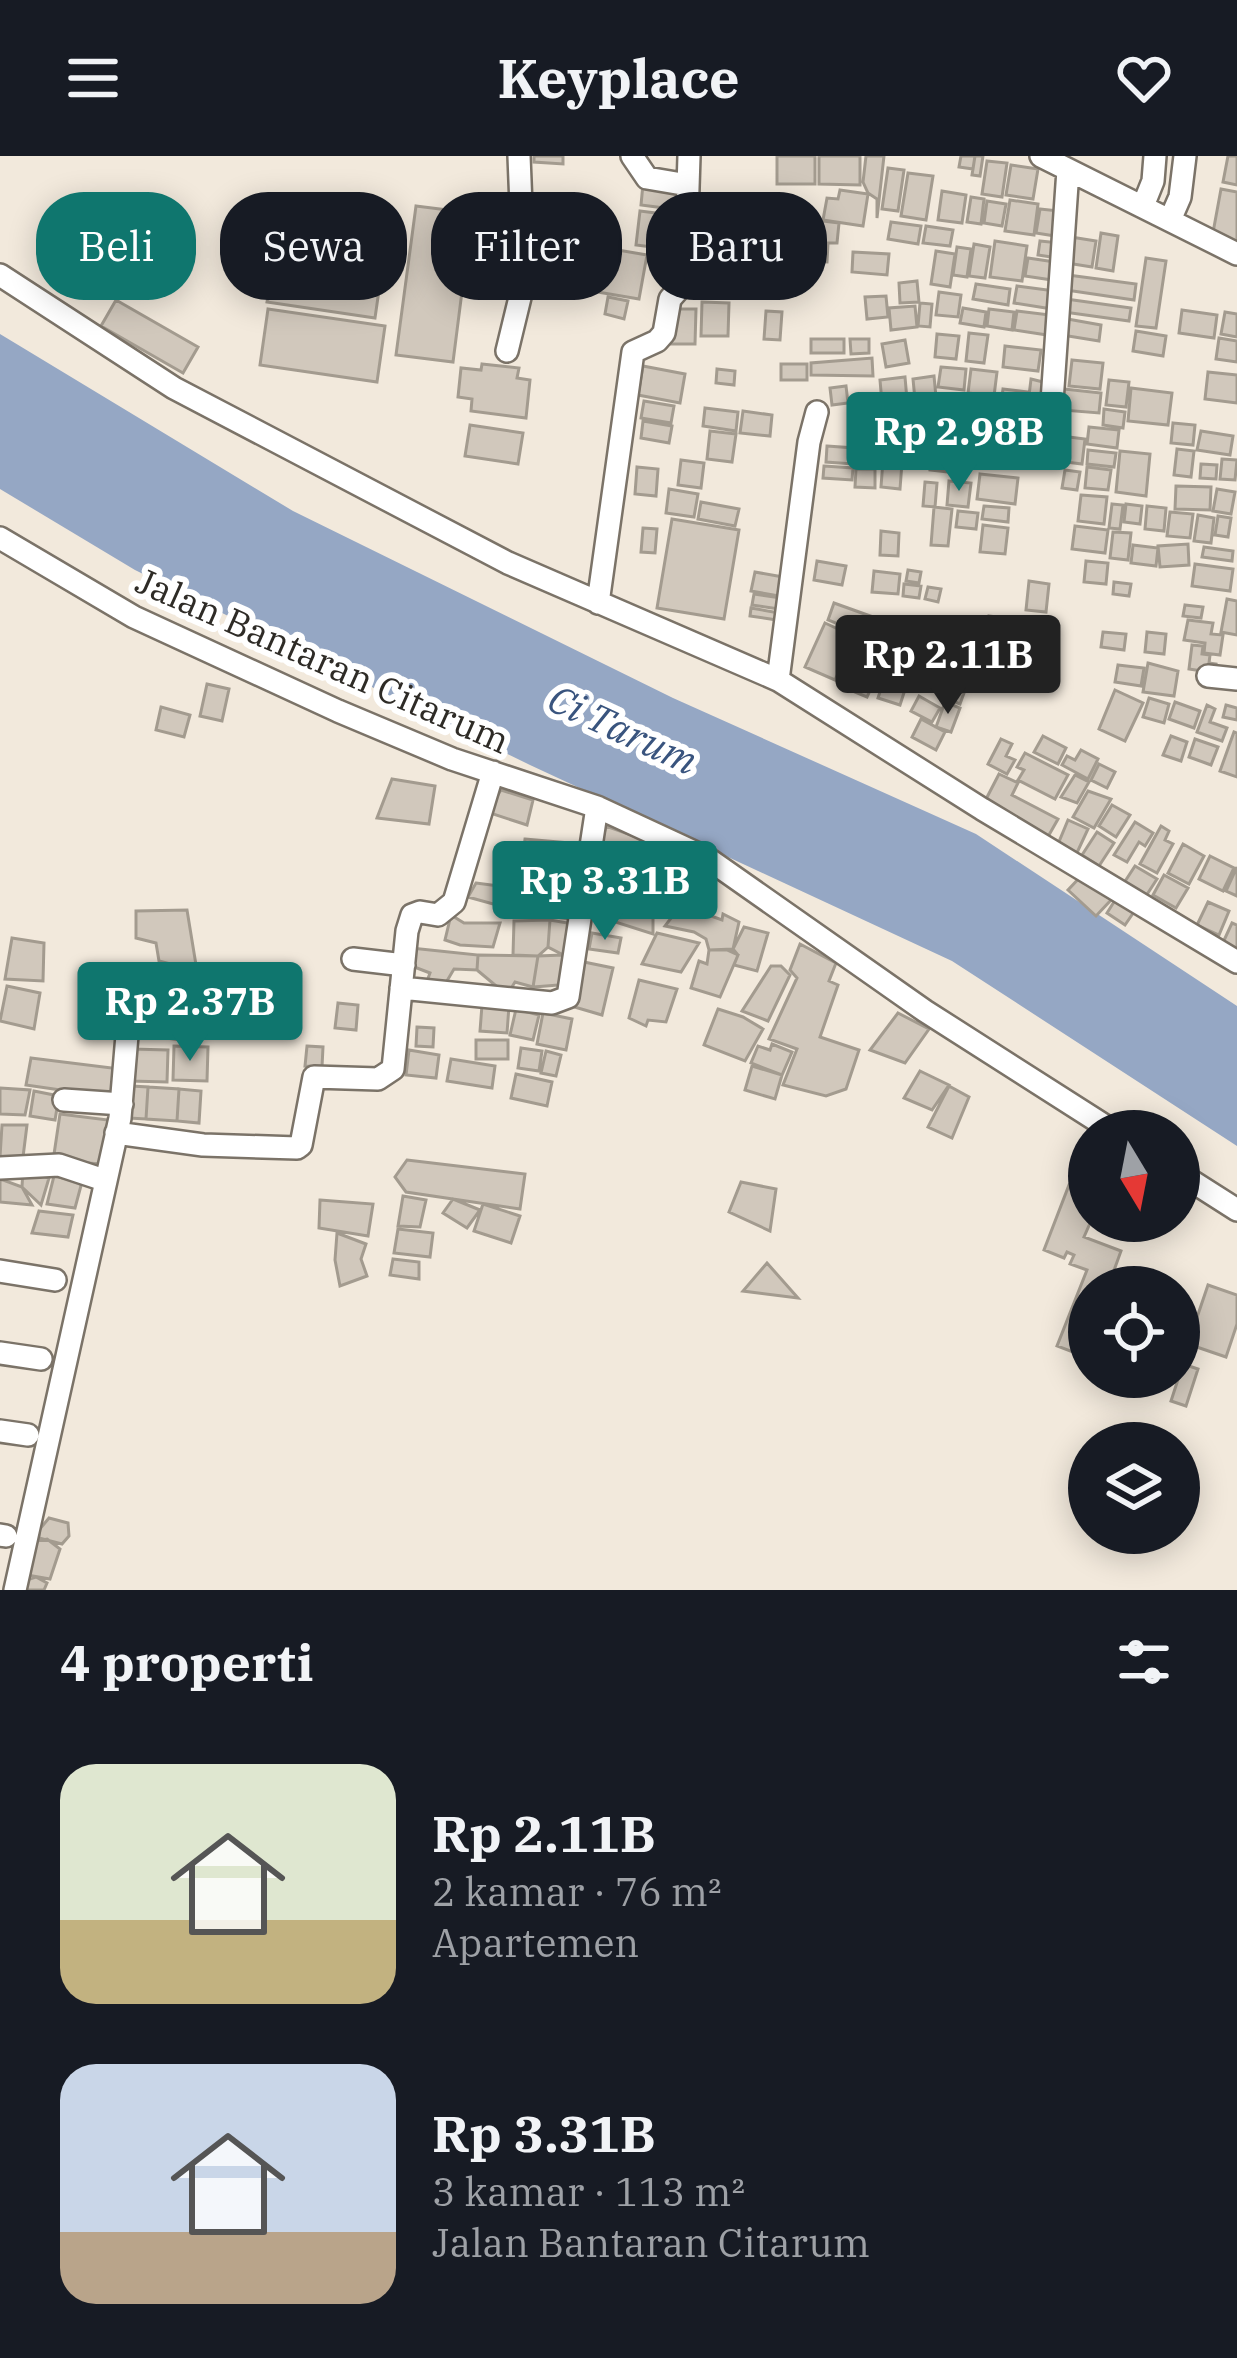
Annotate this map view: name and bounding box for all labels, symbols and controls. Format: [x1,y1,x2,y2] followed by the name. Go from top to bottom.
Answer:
[497,43,740,113] text: Keyplace
[60,45,126,111] icon: menu
[1111,45,1177,111] icon: heart
[36,192,196,300] chip: Beli
[220,192,407,300] chip: Sewa
[431,192,622,300] chip: Filter
[646,192,827,300] chip: Baru
[835,392,1083,494] pin: Rp 2.98B
[873,405,1045,456] text: Rp 2.98B
[129,556,517,764] street label: Jalan Bantaran Citarum
[824,615,1072,717] pin: Rp 2.11B
[862,628,1034,679] text: Rp 2.11B
[540,672,706,786] water label: Ci Tarum
[481,841,729,943] pin: Rp 3.31B
[519,854,691,905] text: Rp 3.31B
[66,962,314,1064] pin: Rp 2.37B
[104,975,276,1026] text: Rp 2.37B
[1068,1110,1200,1242] north arrow
[1068,1110,1200,1554] map controls
[1068,1266,1200,1398] button: locate
[1068,1422,1200,1554] button: layers
[60,1629,313,1695] text: 4 properti
[1111,1629,1177,1695] icon: filters
[432,1800,656,1866] text: Rp 2.11B
[156,1812,300,1956] icon: home
[432,1866,722,1917] text: 2 kamar · 76 m²
[432,1917,639,1968] text: Apartemen
[432,2100,656,2166] text: Rp 3.31B
[156,2112,300,2256] icon: home
[432,2166,745,2217] text: 3 kamar · 113 m²
[432,2217,870,2268] text: Jalan Bantaran Citarum

